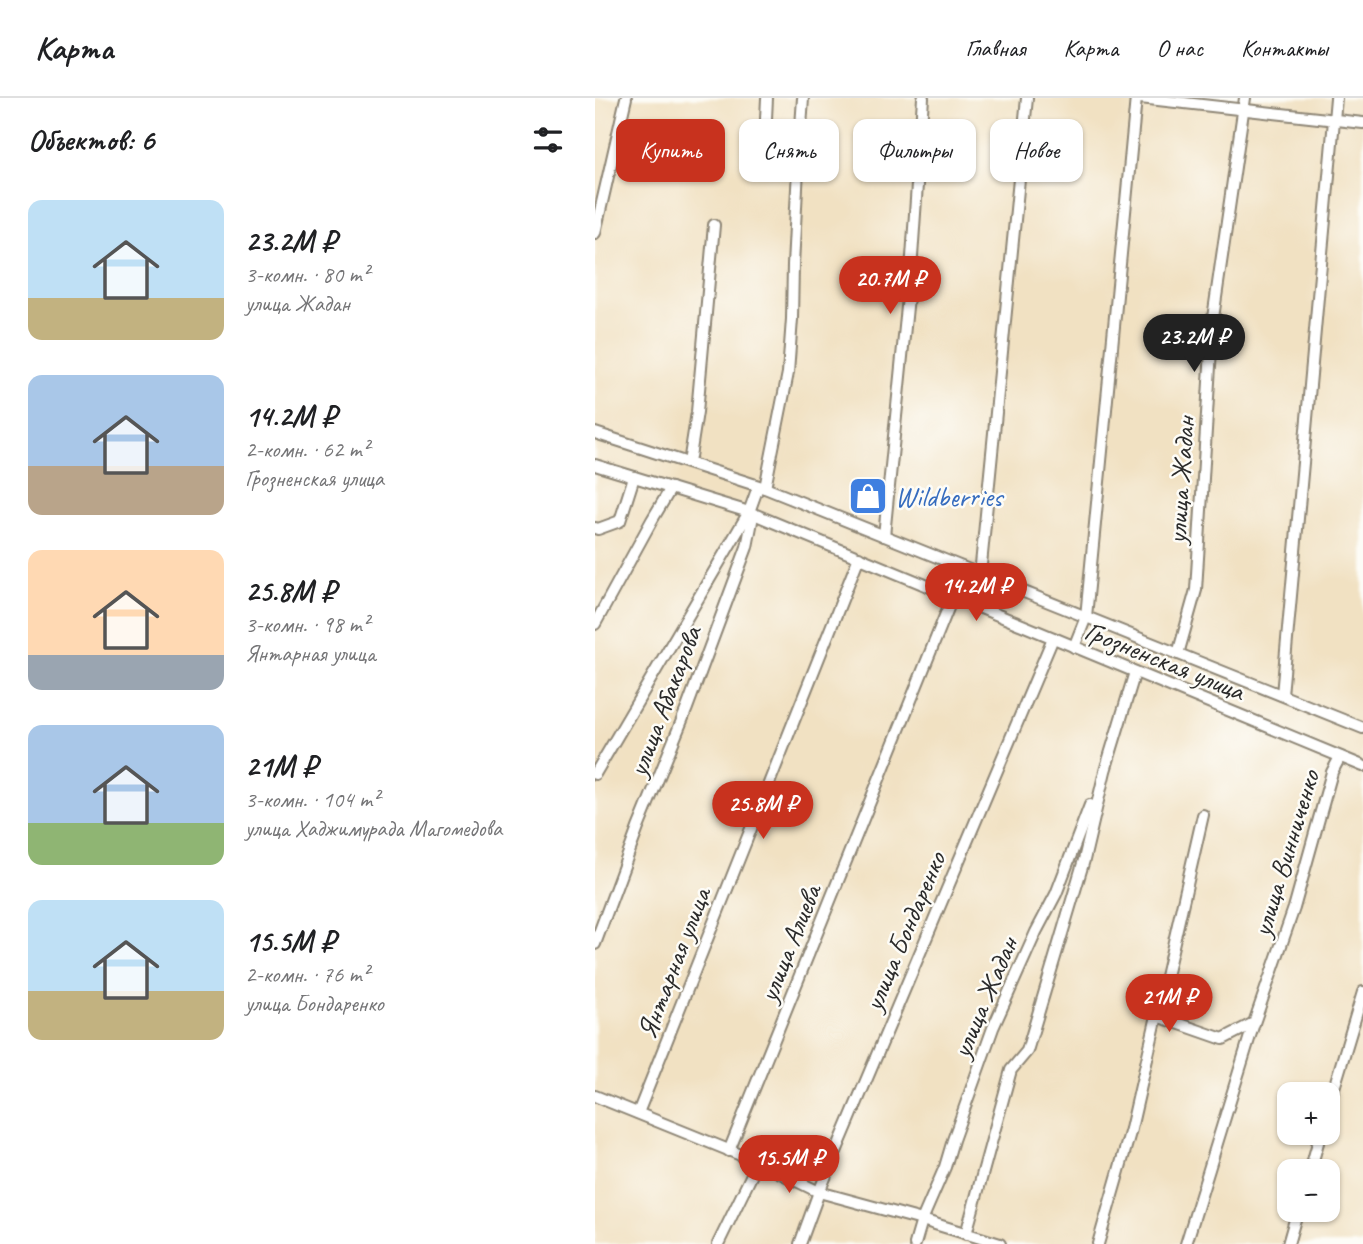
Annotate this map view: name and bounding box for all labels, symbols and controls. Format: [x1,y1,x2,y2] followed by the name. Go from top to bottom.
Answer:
[35,27,114,69] text: Карта
[965,33,1026,63] text: Главная
[1064,33,1118,63] text: Карта
[1156,33,1203,63] text: О нас
[1241,33,1328,63] text: Контакты
[616,119,725,182] chip: Купить
[739,119,839,182] chip: Снять
[853,119,976,182] chip: Фильтры
[990,119,1083,182] chip: Новое
[28,121,154,159] text: Объектов: 6
[529,121,567,159] icon: filters
[245,222,336,260] text: 23.2M ₽
[84,228,168,312] icon: home
[825,256,955,316] pin: 20.7M ₽
[245,260,369,289] text: 3-комн. · 80 m²
[855,264,925,293] text: 20.7M ₽
[245,289,350,318] text: улица Жадан
[1129,314,1259,374] pin: 23.2M ₽
[1159,322,1229,351] text: 23.2M ₽
[245,397,336,435] text: 14.2M ₽
[84,403,168,487] icon: home
[1158,414,1203,547] street label: улица Жадан
[245,435,369,464] text: 2-комн. · 62 m²
[245,464,384,493] text: Грозненская улица
[847,475,889,517] shop icon: Wildberries
[895,479,1005,514] place label: Wildberries
[911,564,1041,623] pin: 14.2M ₽
[941,571,1011,600] text: 14.2M ₽
[245,572,336,610] text: 25.8M ₽
[84,578,168,662] icon: home
[245,610,369,639] text: 3-комн. · 98 m²
[1080,613,1251,709] street label: Грозненская улица
[619,620,710,783] street label: улица Абакарова
[245,639,375,668] text: Янтарная улица
[245,747,317,785] text: 21M ₽
[84,753,168,837] icon: home
[1243,764,1328,942] street label: улица Винниченко
[698,782,828,841] pin: 25.8M ₽
[245,785,379,814] text: 3-комн. · 104 m²
[728,789,798,818] text: 25.8M ₽
[245,814,502,843] text: улица Хаджимурада Магомедова
[855,845,954,1018] street label: улица Бондаренко
[749,877,830,1009] street label: улица Алиева
[629,880,719,1044] street label: Янтарная улица
[245,922,335,960] text: 15.5M ₽
[84,928,168,1012] icon: home
[943,930,1026,1065] street label: улица Жадан
[245,960,369,989] text: 2-комн. · 76 m²
[1120,974,1218,1034] pin: 21M ₽
[1142,982,1196,1011] text: 21M ₽
[245,989,384,1018] text: улица Бондаренко
[1277,1082,1340,1222] map controls
[1277,1082,1340,1145] button: +
[724,1136,854,1195] pin: 15.5M ₽
[754,1143,824,1172] text: 15.5M ₽
[1277,1159,1340,1222] button: −

